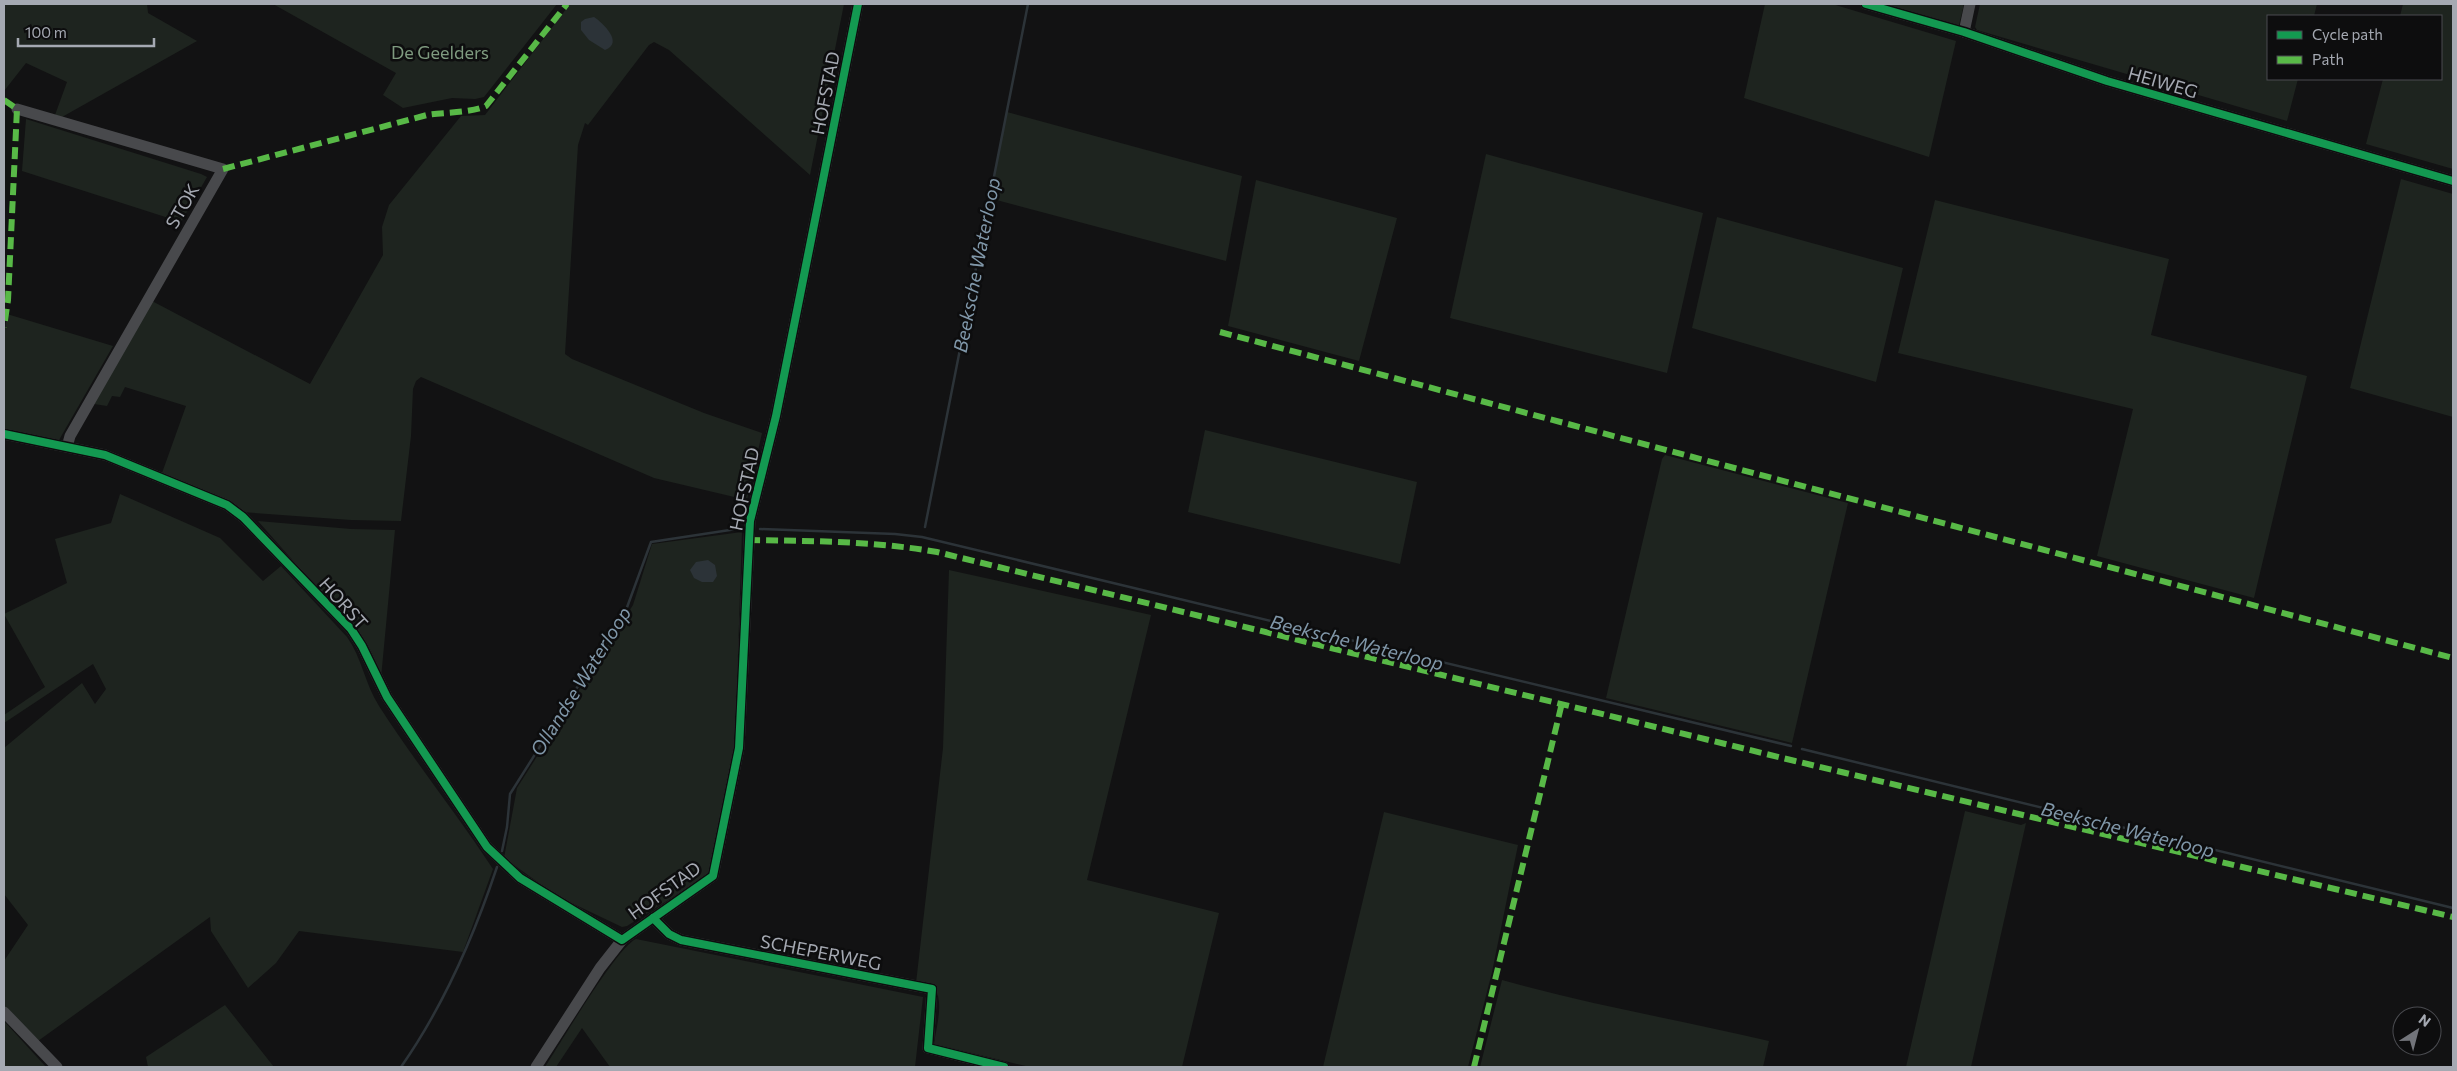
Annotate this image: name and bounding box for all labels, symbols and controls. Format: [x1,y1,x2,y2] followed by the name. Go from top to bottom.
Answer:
[18,15,154,47] scale bar
[2267,15,2442,80] legend
[25,23,67,41] text: 100 m
[2312,25,2383,43] text: Cycle path
[391,41,489,63] park label: De Geelders
[806,49,844,137] street label: HOFSTAD
[2312,50,2344,68] text: Path
[2126,62,2200,102] street label: HEIWEG
[948,176,1004,354] water label: Beeksche Waterloop
[160,180,204,232] street label: STOK
[724,445,764,533] street label: HOFSTAD
[315,573,373,633] street label: HORST
[525,602,635,760] water label: Ollandse Waterloop
[1268,609,1446,675] water label: Beeksche Waterloop
[2039,796,2217,862] water label: Beeksche Waterloop
[623,856,705,924] street label: HOFSTAD
[759,929,883,975] street label: SCHEPERWEG
[2392,1006,2442,1056] north arrow
[2416,1010,2434,1030] text: N

